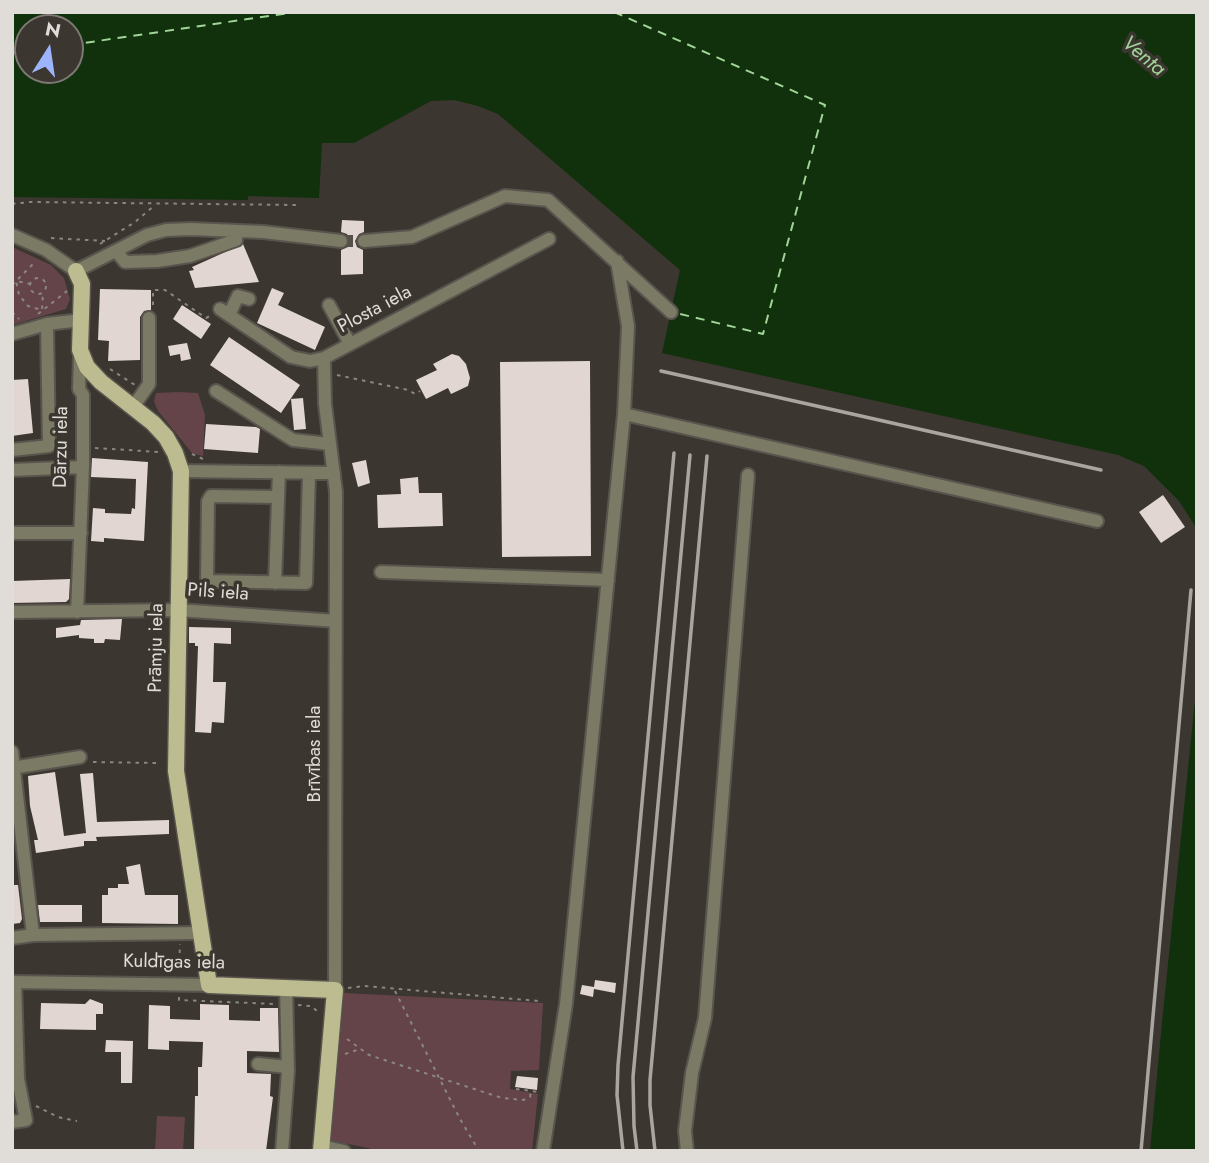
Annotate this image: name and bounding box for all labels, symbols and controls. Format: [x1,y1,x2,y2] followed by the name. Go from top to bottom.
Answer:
[14,14,84,84] north arrow
[43,15,63,45] text: N
[1116,31,1170,83] water label: Venta
[334,281,416,339] street label: Plosta iela
[50,406,74,488] street label: Dārzu iela
[187,579,249,607] street label: Pils iela
[145,603,169,693] street label: Prāmju iela
[304,706,326,802] street label: Brīvības iela
[123,951,225,975] street label: Kuldīgas iela

